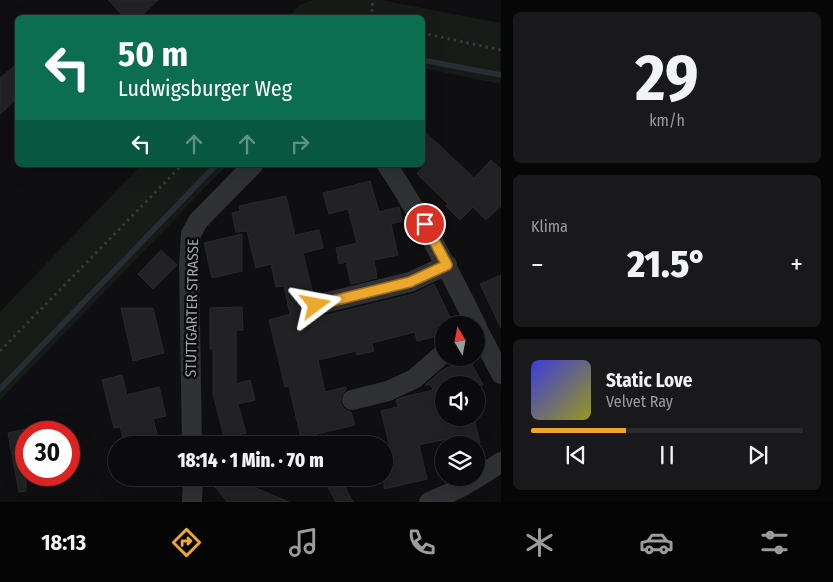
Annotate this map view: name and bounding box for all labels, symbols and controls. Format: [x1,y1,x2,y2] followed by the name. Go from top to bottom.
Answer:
[118,33,188,75] text: 50 m
[35,35,100,100] icon: left
[635,39,699,117] text: 29
[118,75,292,102] text: Ludwigsburger Weg
[649,111,685,130] text: km/h
[127,130,155,158] icon: left
[180,130,208,158] icon: ahead
[233,130,261,158] icon: ahead
[286,130,314,158] icon: right
[404,203,446,245] pin
[411,210,439,238] icon: arrive
[531,217,568,236] text: Klima
[182,239,202,377] street label: STUTTGARTER STRASSE
[627,241,707,287] text: 21.5°
[531,248,544,281] text: −
[790,248,803,281] text: +
[289,278,341,330] position arrow
[435,316,485,366] north arrow
[435,316,485,486] map controls
[606,369,693,392] text: Static Love
[435,376,485,426] button: sound
[606,392,673,411] text: Velvet Ray
[15,421,80,486] speed limit sign: 30
[435,436,485,486] button: layers
[562,441,590,469] icon: previous
[653,441,681,469] icon: pause
[744,441,772,469] icon: next
[177,449,324,472] text: 18:14 · 1 Min. · 70 m
[169,525,204,560] icon: directions
[286,525,321,560] icon: music
[404,525,439,560] icon: phone
[522,525,557,560] icon: climate
[639,525,674,560] icon: car
[757,525,792,560] icon: filters
[41,529,86,556] text: 18:13

